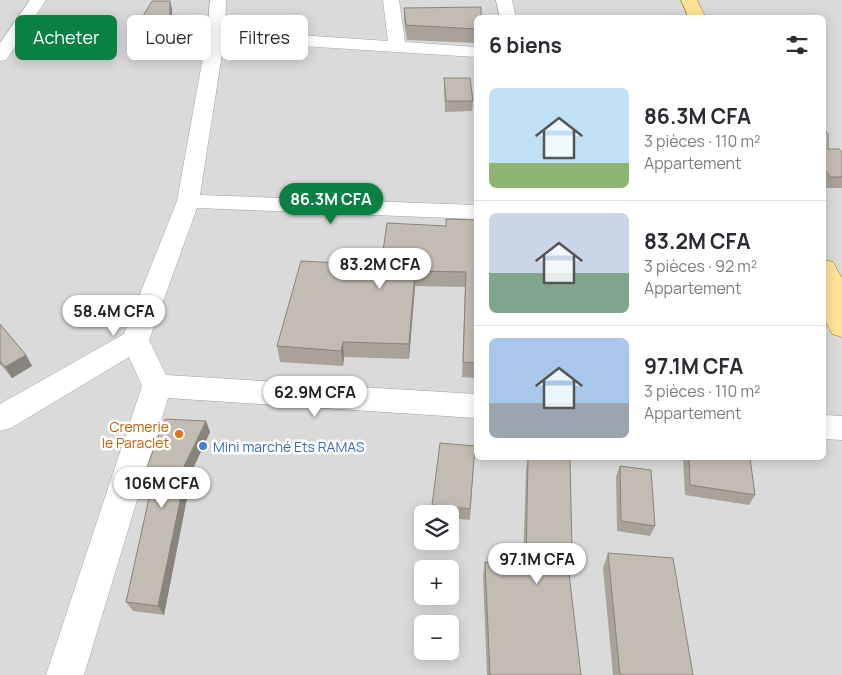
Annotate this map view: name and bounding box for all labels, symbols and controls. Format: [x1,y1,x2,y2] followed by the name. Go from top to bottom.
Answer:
[15,15,117,60] chip: Acheter
[127,15,211,60] chip: Louer
[221,15,308,60] chip: Filtres
[489,31,562,59] text: 6 biens
[783,31,811,59] icon: filters
[644,102,751,130] text: 86.3M CFA
[529,108,589,168] icon: home
[644,130,760,152] text: 3 pièces · 110 m²
[644,152,741,174] text: Appartement
[274,182,388,225] pin: 86.3M CFA
[290,188,372,210] text: 86.3M CFA
[644,227,750,255] text: 83.2M CFA
[529,233,589,293] icon: home
[323,248,437,290] pin: 83.2M CFA
[339,253,421,275] text: 83.2M CFA
[644,255,757,277] text: 3 pièces · 92 m²
[644,277,741,299] text: Appartement
[57,294,171,337] pin: 58.4M CFA
[73,300,155,322] text: 58.4M CFA
[644,352,743,380] text: 97.1M CFA
[529,358,589,418] icon: home
[258,376,372,418] pin: 62.9M CFA
[644,380,760,402] text: 3 pièces · 110 m²
[274,381,356,403] text: 62.9M CFA
[644,402,741,424] text: Appartement
[102,417,169,452] place label: Cremerie le Paraclet
[173,428,185,440] marker: Cremerie le Paraclet
[213,437,365,456] place label: Mini marché Ets RAMAS
[197,440,209,452] marker: Mini marché Ets RAMAS
[110,466,214,509] pin: 106M CFA
[124,472,200,494] text: 106M CFA
[414,505,459,660] map controls
[414,505,459,550] button: layers
[480,542,594,585] pin: 97.1M CFA
[499,548,575,570] text: 97.1M CFA
[414,560,459,605] button: +
[414,615,459,660] button: −

